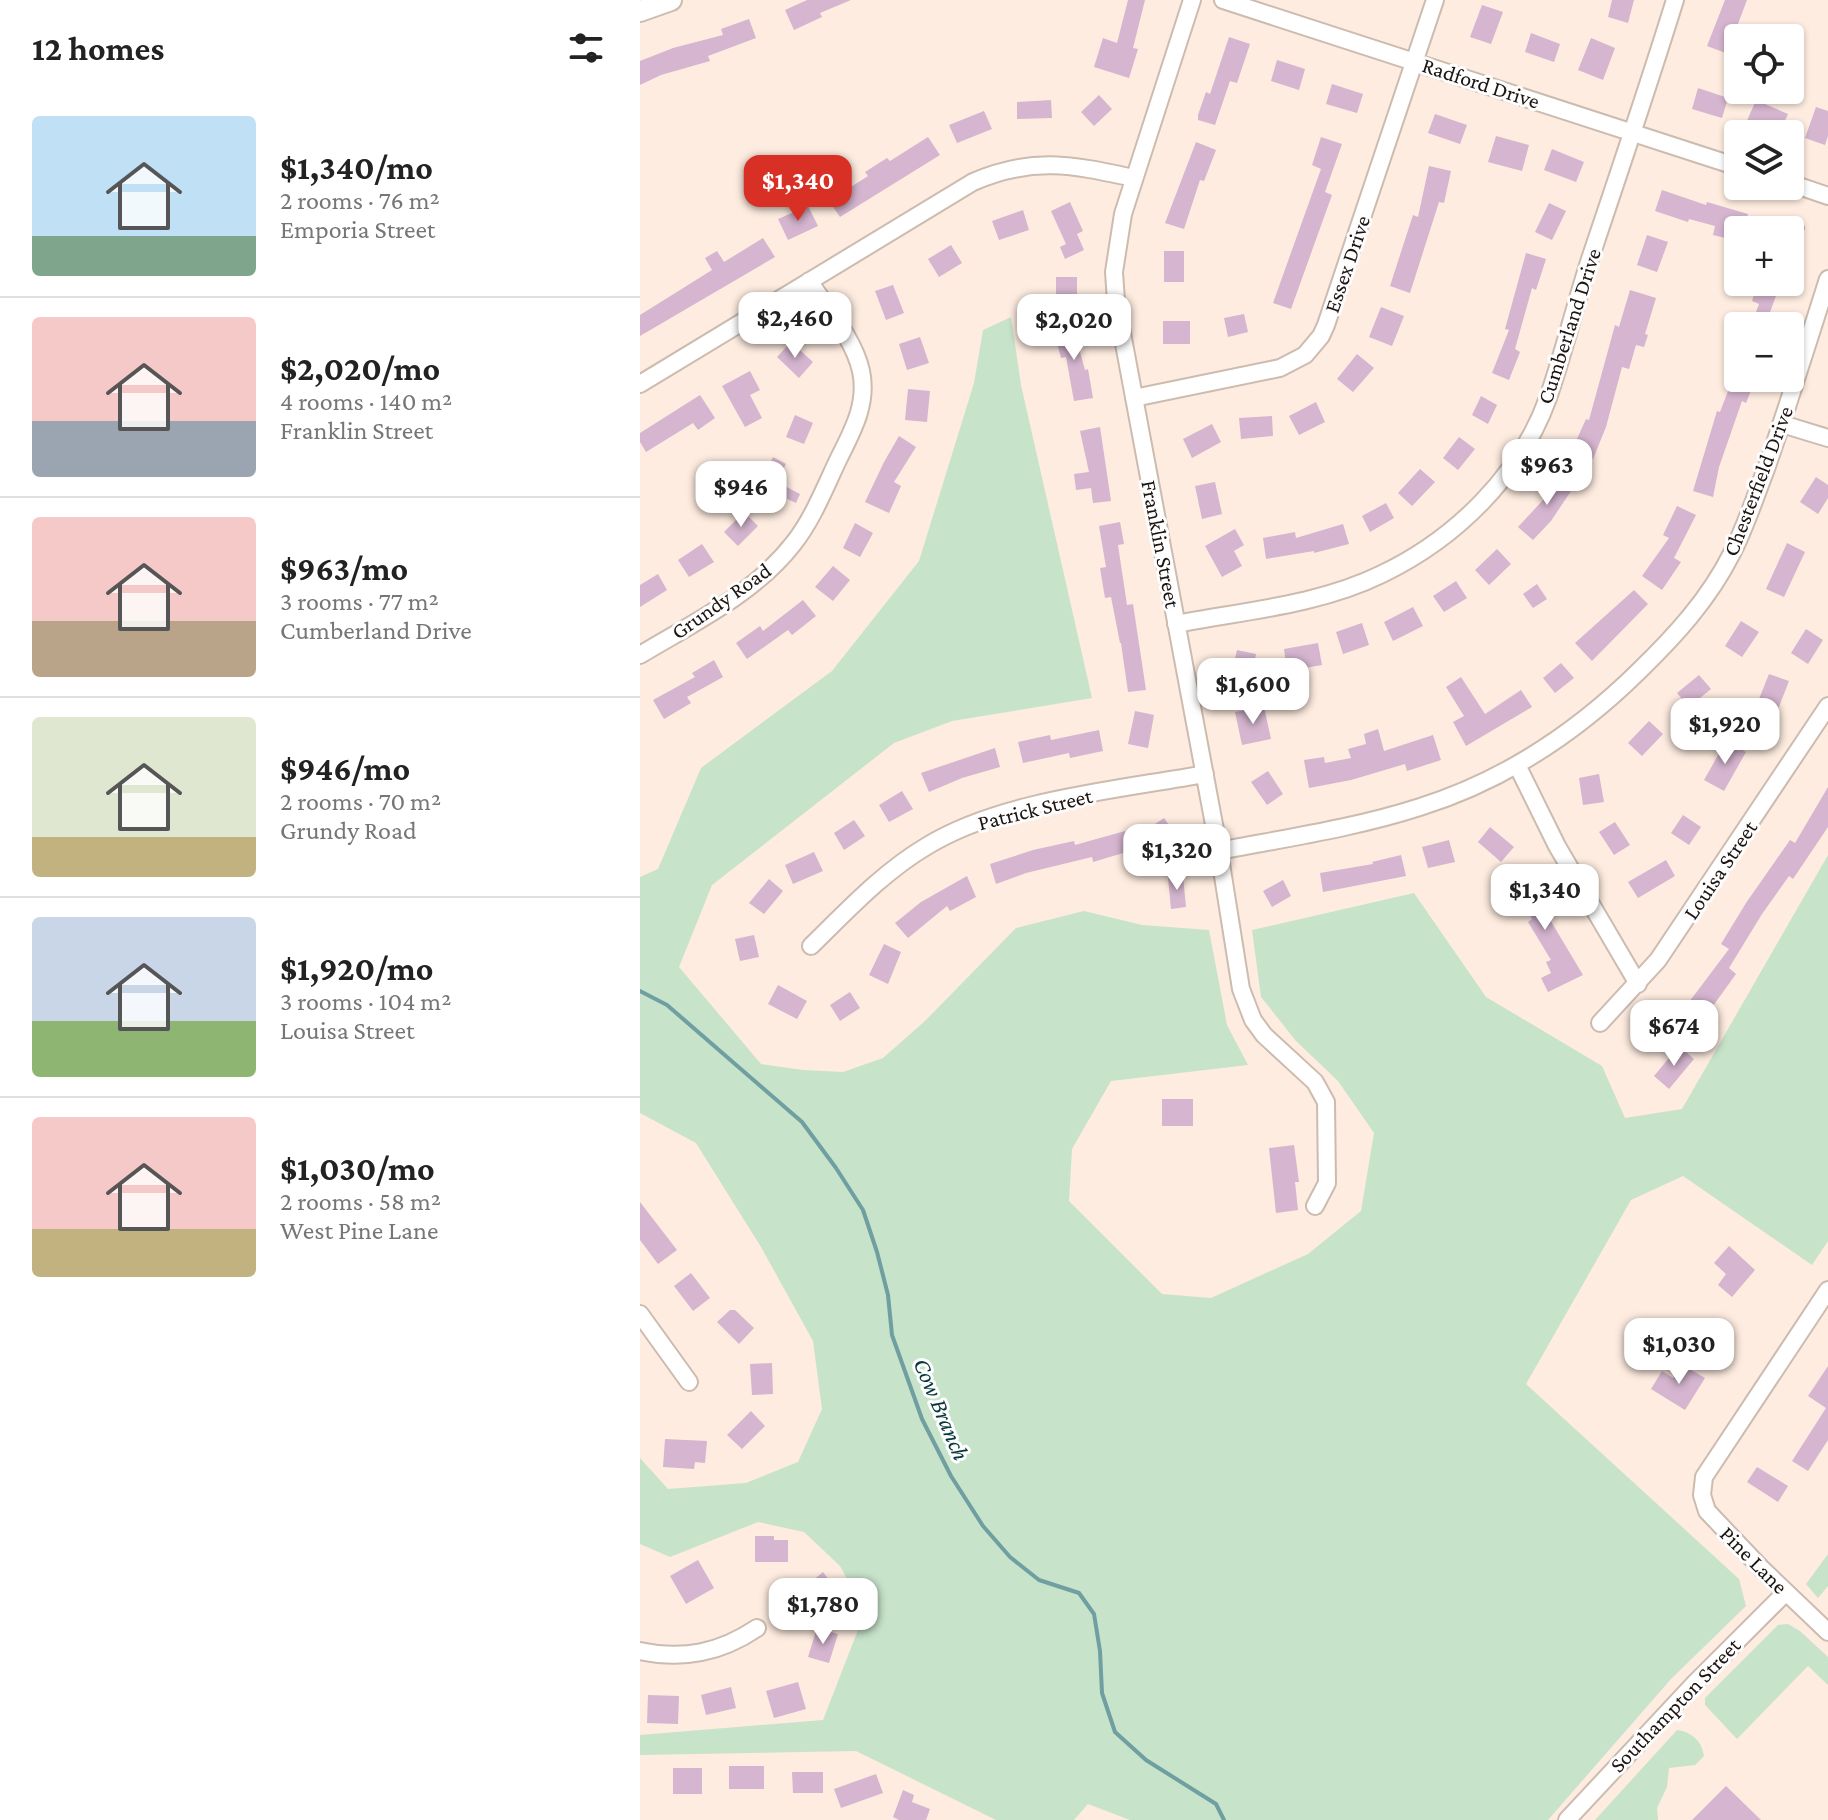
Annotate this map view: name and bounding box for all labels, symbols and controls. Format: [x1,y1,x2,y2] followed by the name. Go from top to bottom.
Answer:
[1724,24,1804,392] map controls
[1724,24,1804,104] button: locate
[564,26,608,70] icon: filters
[32,30,164,67] text: 12 homes
[1419,52,1543,114] street label: Radford Drive
[1724,120,1804,200] button: layers
[96,148,192,244] icon: home
[280,149,433,186] text: $1,340/mo
[733,155,863,223] pin: $1,340
[762,166,834,195] text: $1,340
[280,186,440,215] text: 2 rooms · 76 m²
[1319,212,1375,316] street label: Essex Drive
[280,215,435,244] text: Emporia Street
[1724,216,1804,296] button: +
[1532,245,1606,407] street label: Cumberland Drive
[730,292,860,360] pin: $2,460
[1009,294,1139,362] pin: $2,020
[756,303,834,332] text: $2,460
[1035,305,1113,334] text: $2,020
[1724,312,1804,392] button: −
[96,349,192,445] icon: home
[280,350,440,387] text: $2,020/mo
[280,387,452,416] text: 4 rooms · 140 m²
[1718,403,1798,559] street label: Chesterfield Drive
[280,416,433,445] text: Franklin Street
[1500,439,1594,507] pin: $963
[1520,450,1574,479] text: $963
[694,461,788,529] pin: $946
[714,472,768,501] text: $946
[1136,478,1186,611] street label: Franklin Street
[96,549,192,645] icon: home
[280,550,408,587] text: $963/mo
[666,557,776,644] street label: Grundy Road
[280,587,439,616] text: 3 rooms · 77 m²
[280,616,472,645] text: Cumberland Drive
[1188,658,1318,726] pin: $1,600
[1215,669,1291,698] text: $1,600
[1660,698,1790,766] pin: $1,920
[1689,709,1761,738] text: $1,920
[96,749,192,845] icon: home
[280,750,410,787] text: $946/mo
[975,783,1095,835] street label: Patrick Street
[280,787,441,816] text: 2 rooms · 70 m²
[1678,815,1763,924] street label: Louisa Street
[280,816,417,845] text: Grundy Road
[1112,824,1242,892] pin: $1,320
[1141,835,1213,864] text: $1,320
[1480,864,1610,932] pin: $1,340
[1509,875,1581,904] text: $1,340
[96,949,192,1045] icon: home
[280,950,434,987] text: $1,920/mo
[280,987,451,1016] text: 3 rooms · 104 m²
[1627,1000,1721,1068] pin: $674
[1648,1011,1700,1040] text: $674
[280,1016,415,1045] text: Louisa Street
[96,1149,192,1245] icon: home
[280,1150,435,1187] text: $1,030/mo
[280,1187,441,1216] text: 2 rooms · 58 m²
[280,1216,438,1245] text: West Pine Lane
[1614,1318,1744,1386] pin: $1,030
[1642,1329,1716,1358] text: $1,030
[908,1354,976,1464] water label: Cow Branch
[1715,1521,1793,1599] street label: Pine Lane
[758,1578,888,1646] pin: $1,780
[787,1589,859,1618] text: $1,780
[1605,1632,1746,1777] street label: Southampton Street

